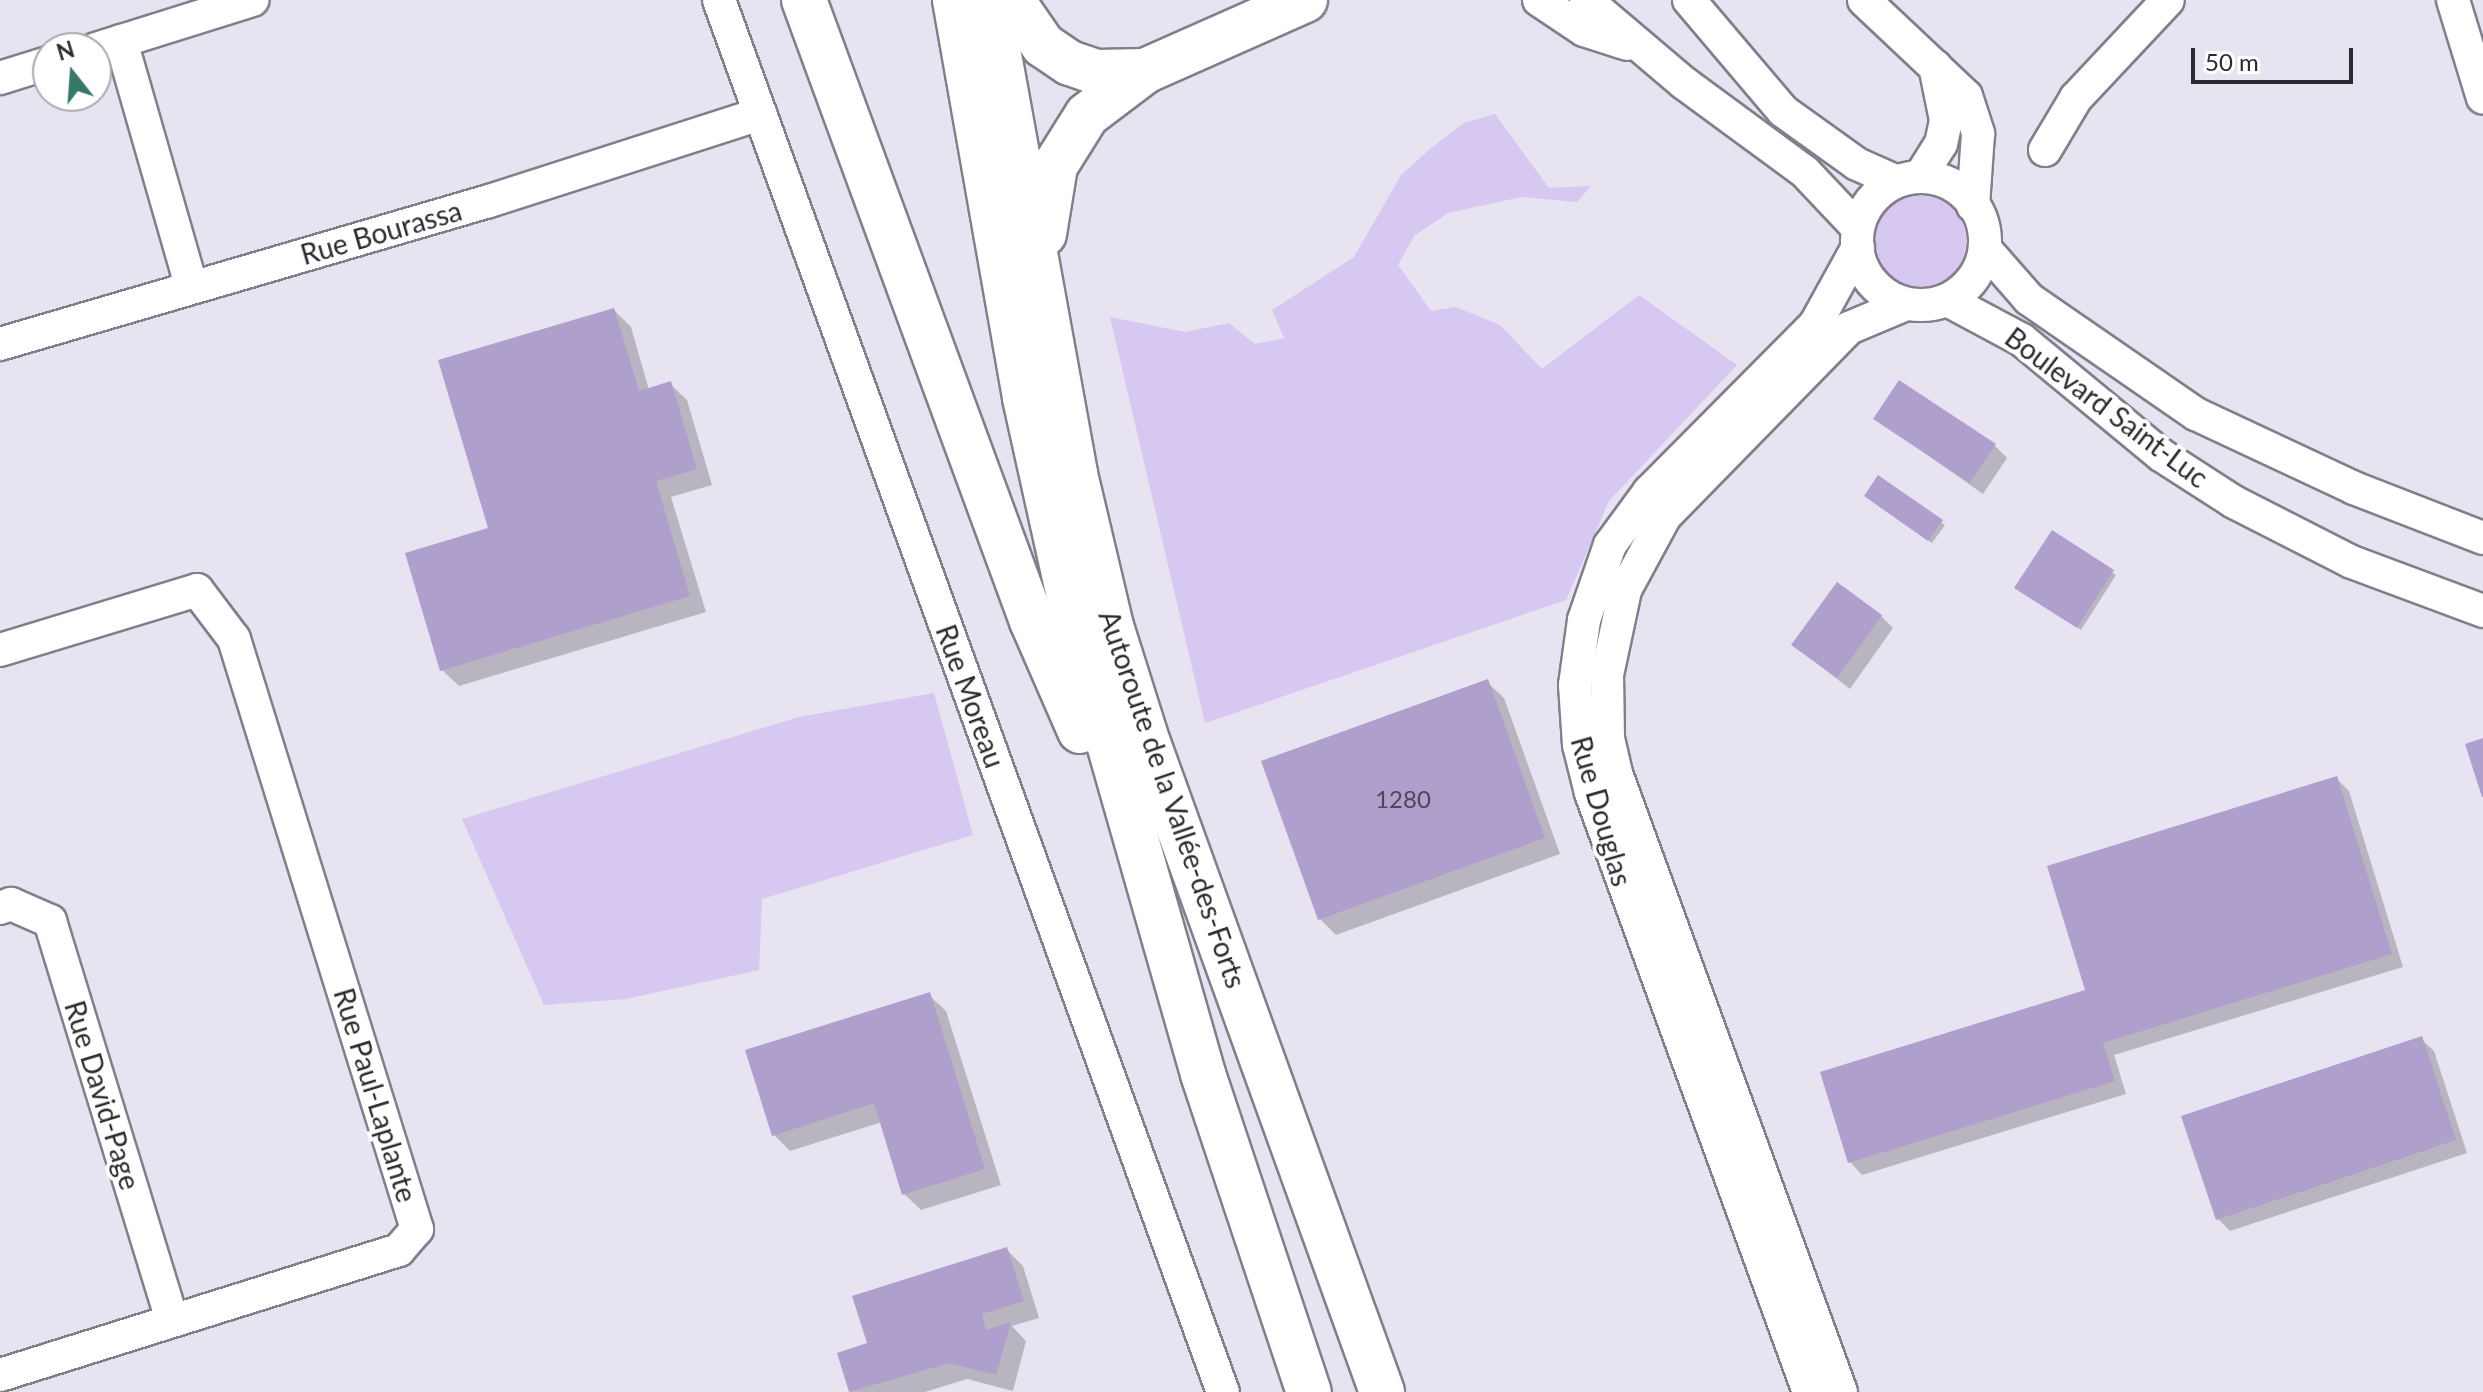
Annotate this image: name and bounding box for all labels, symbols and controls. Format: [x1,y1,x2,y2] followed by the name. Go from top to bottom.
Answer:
[32,32,112,112] north arrow
[2195,32,2357,82] scale bar
[53,35,77,66] text: N
[2205,47,2259,76] text: 50 m
[297,193,465,271] street label: Rue Bourassa
[1999,320,2215,494] street label: Boulevard Saint-Luc
[1092,605,1254,993] street label: Autoroute de la Vallée-des-Forts
[930,620,1012,772] street label: Rue Moreau
[1565,732,1639,890] street label: Rue Douglas
[1375,785,1431,813] house number: 1280
[327,984,425,1206] street label: Rue Paul-Laplante
[58,996,148,1194] street label: Rue David-Page

